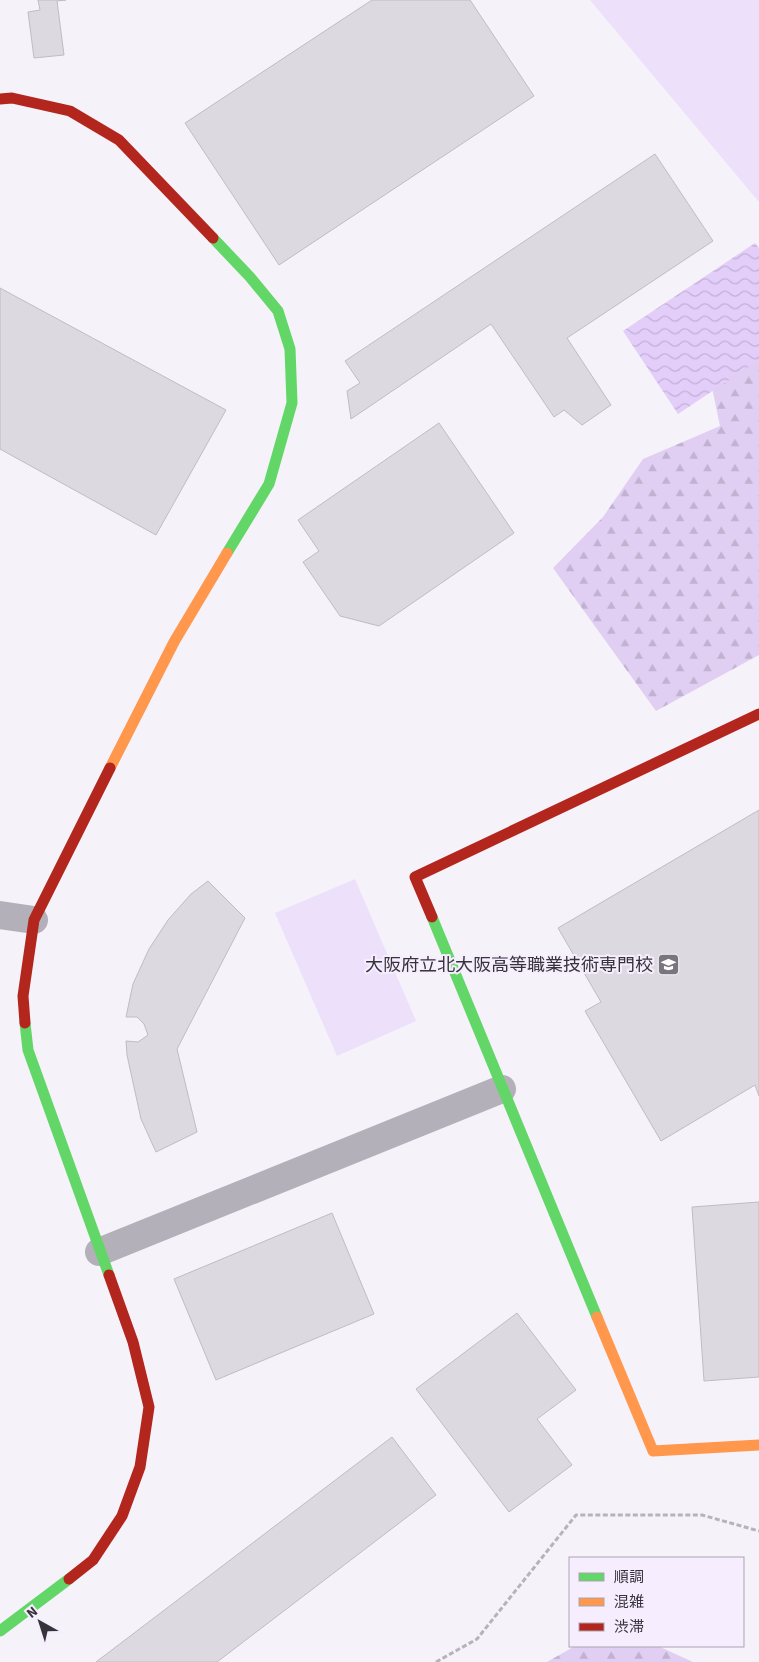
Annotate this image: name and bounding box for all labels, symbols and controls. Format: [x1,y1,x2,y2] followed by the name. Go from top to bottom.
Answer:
[365,953,653,978] place label: 大阪府立北大阪高等職業技術専門校
[657,953,681,977] school or university icon: 大阪府立北大阪高等職業技術専門校
[569,1557,744,1647] legend
[614,1567,644,1588] text: 順調
[614,1592,644,1613] text: 混雑
[15,1597,65,1647] north arrow
[23,1602,42,1623] text: N
[614,1617,644,1638] text: 渋滞

